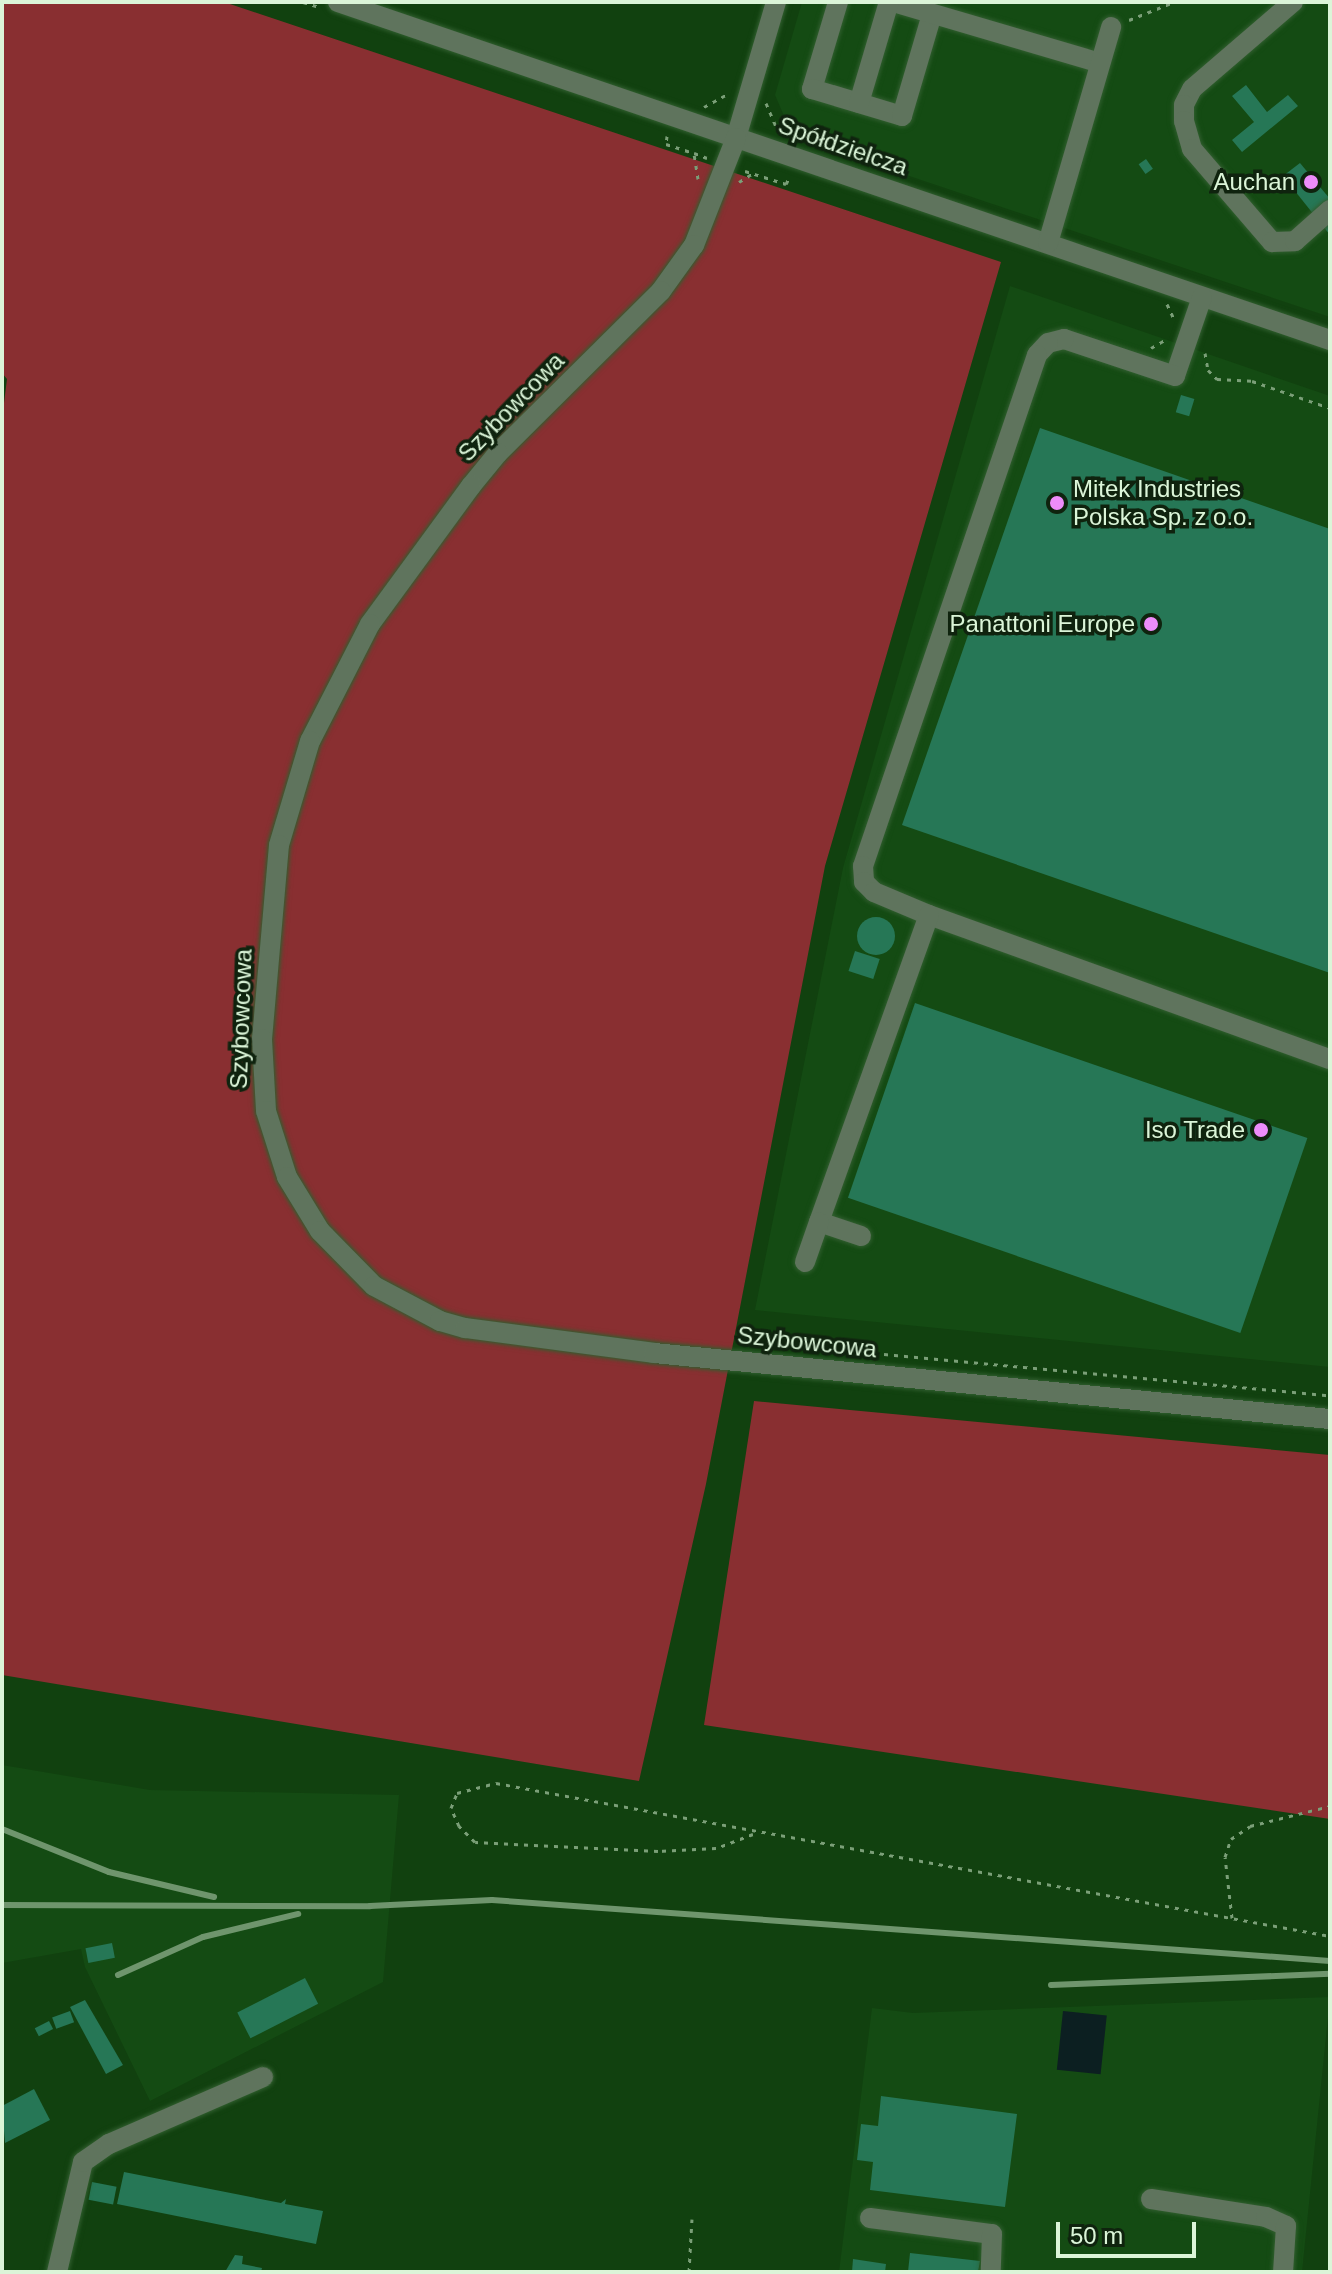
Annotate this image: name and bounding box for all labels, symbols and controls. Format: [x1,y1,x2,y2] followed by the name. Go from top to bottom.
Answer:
[775,110,911,182] street label: Spółdzielcza
[1214,168,1295,196] place label: Auchan
[1302,173,1320,191] marker: Auchan
[452,347,570,467] street label: Szybowcowa
[1073,475,1253,531] place label: Mitek Industries Polska Sp. z o.o.
[1048,494,1066,512] marker: Mitek Industries Polska Sp. z o.o.
[950,610,1135,638] place label: Panattoni Europe
[1142,615,1160,633] marker: Panattoni Europe
[224,949,258,1089] street label: Szybowcowa
[1145,1116,1245,1144] place label: Iso Trade
[1252,1121,1270,1139] marker: Iso Trade
[736,1320,878,1364] street label: Szybowcowa
[1060,2206,1200,2256] scale bar
[1070,2222,1123,2249] text: 50 m

